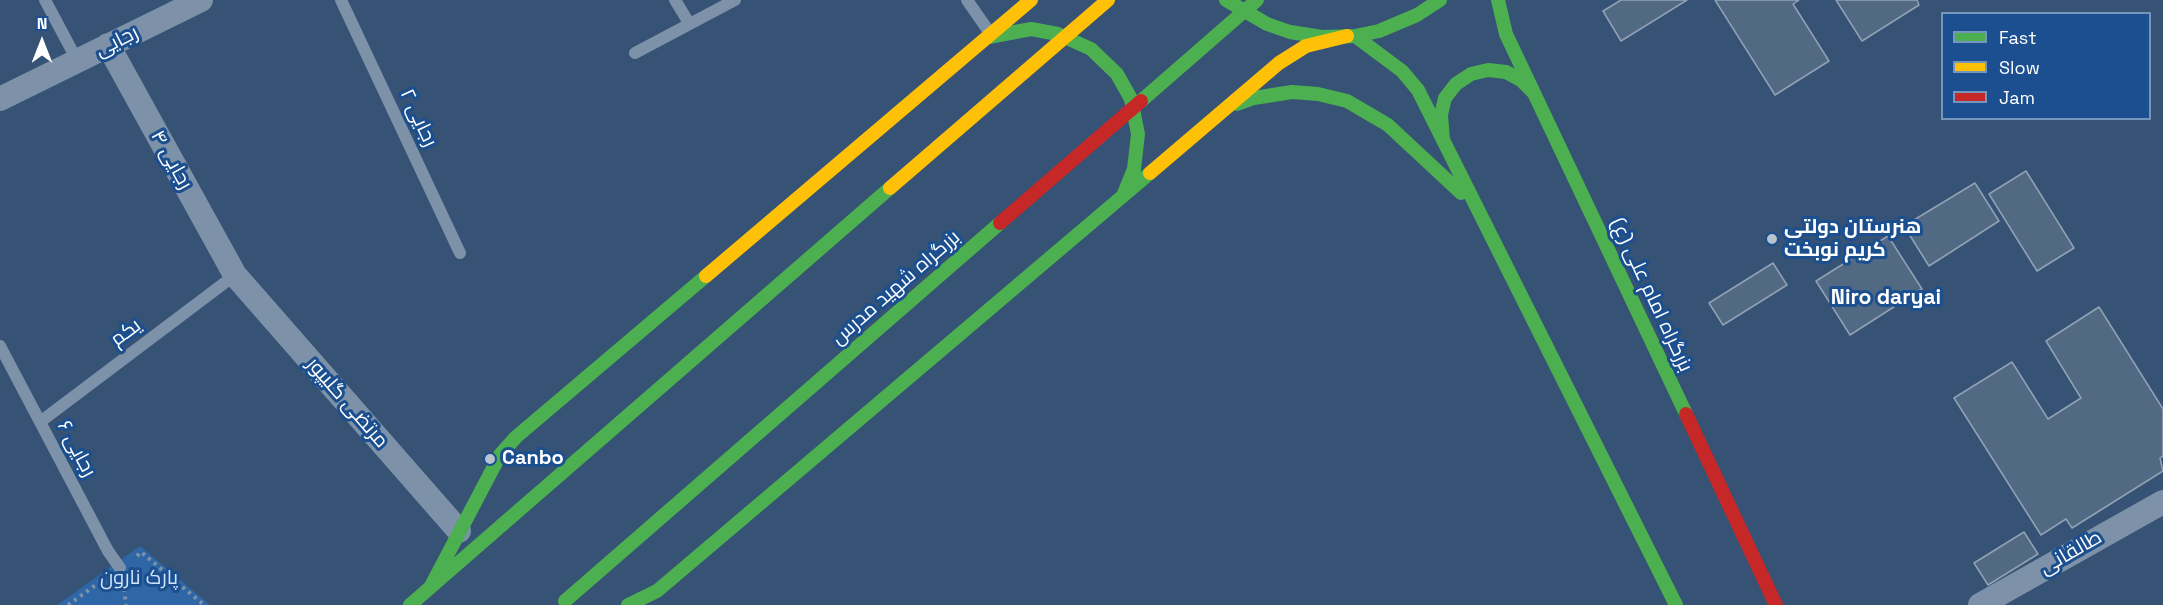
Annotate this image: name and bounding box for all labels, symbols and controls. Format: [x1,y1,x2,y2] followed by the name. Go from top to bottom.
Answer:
[12,12,72,72] north arrow
[1941,12,2151,120] legend
[37,13,47,34] text: N
[91,21,143,63] street label: رجایی
[1999,26,2036,49] text: Fast
[1999,56,2040,79] text: Slow
[394,85,442,151] street label: رجایی ۲
[1999,86,2035,109] text: Jam
[145,126,197,194] street label: رجایی ۴
[1605,214,1697,376] street label: بزرگراه امام علی (ع)
[1784,216,1921,263] place label: هنرستان دولتی کریم نوبخت
[827,226,965,350] street label: بزرگراه شهید مدرس
[1765,232,1779,246] marker: هنرستان دولتی کریم نوبخت
[1831,285,1941,311] district label: Niro daryai
[106,314,146,352] street label: یکم
[301,353,393,453] street label: مرتضی گلیپور
[51,417,101,481] street label: رجایی ۶
[502,447,564,471] place label: Canbo
[483,452,497,466] marker: Canbo
[2036,526,2106,580] street label: طالقانی
[100,567,178,591] park label: پارک نارون

